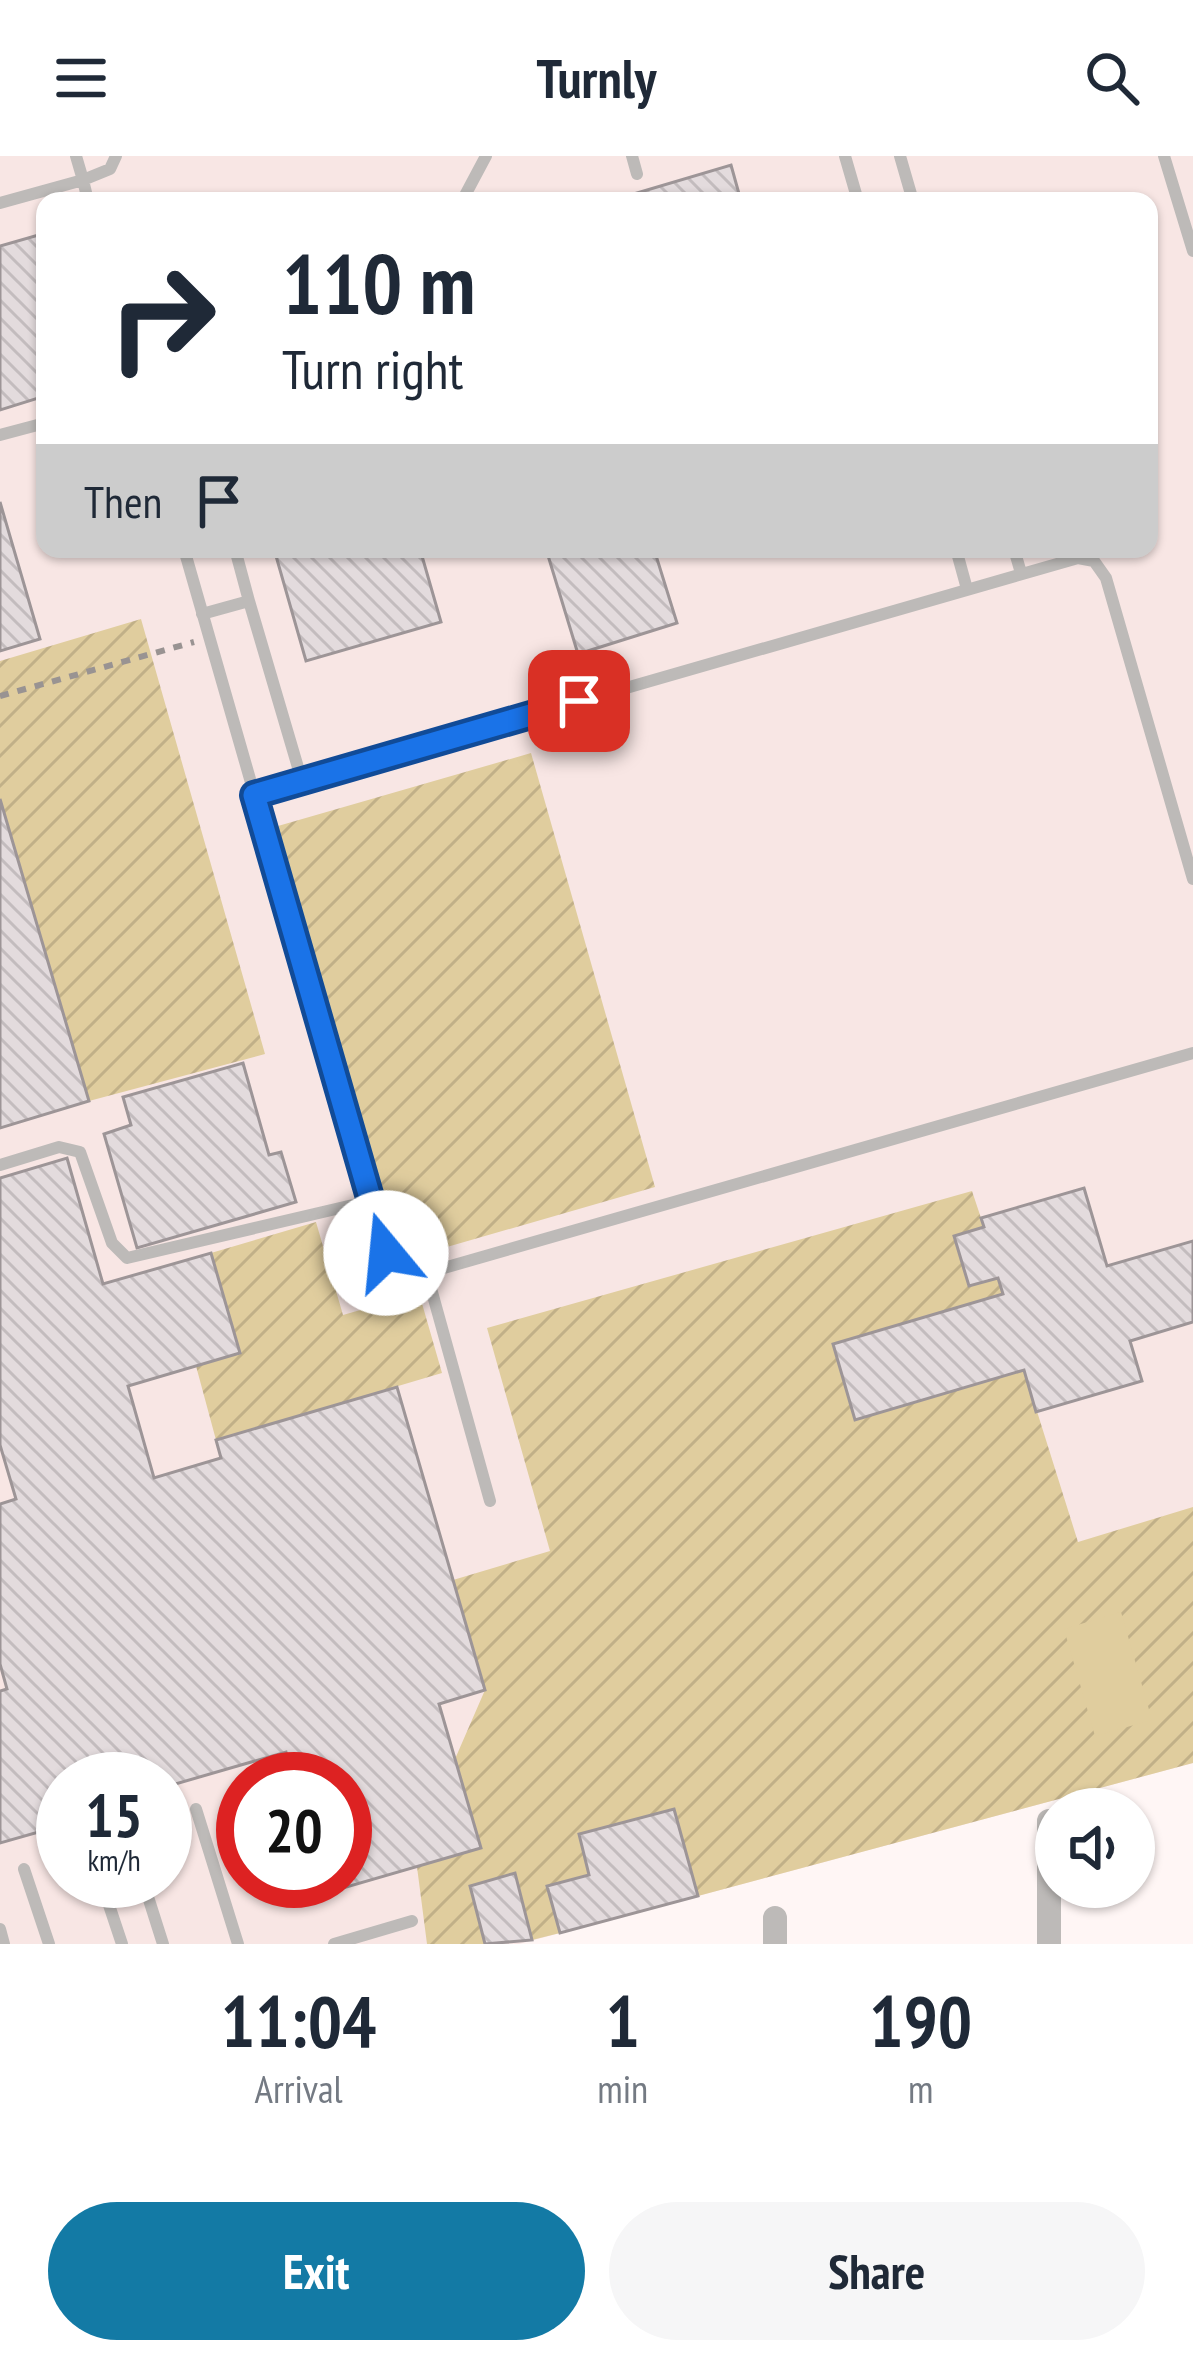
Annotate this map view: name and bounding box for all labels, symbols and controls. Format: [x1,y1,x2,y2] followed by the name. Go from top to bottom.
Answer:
[537,43,656,113] text: Turnly
[48,45,114,111] icon: menu
[1079,45,1145,111] icon: search
[282,228,475,337] text: 110 m
[84,240,240,396] icon: right
[282,334,463,404] text: Turn right
[186,468,252,534] icon: arrive
[84,472,162,530] text: Then
[528,650,630,752] pin
[546,668,612,734] icon: arrive
[323,1190,449,1316] position arrow
[216,1752,372,1908] speed limit sign: 20
[85,1776,143,1854] text: 15
[1035,1788,1155,1908] map controls
[1035,1788,1155,1908] button: sound
[87,1840,141,1879] text: km/h
[221,1974,377,2067] text: 11:04
[606,1974,640,2067] text: 1
[869,1974,972,2067] text: 190
[255,2063,343,2114] text: Arrival
[597,2063,648,2114] text: min
[908,2063,933,2114] text: m
[48,2202,585,2340] button: Exit
[609,2202,1145,2340] button: Share

